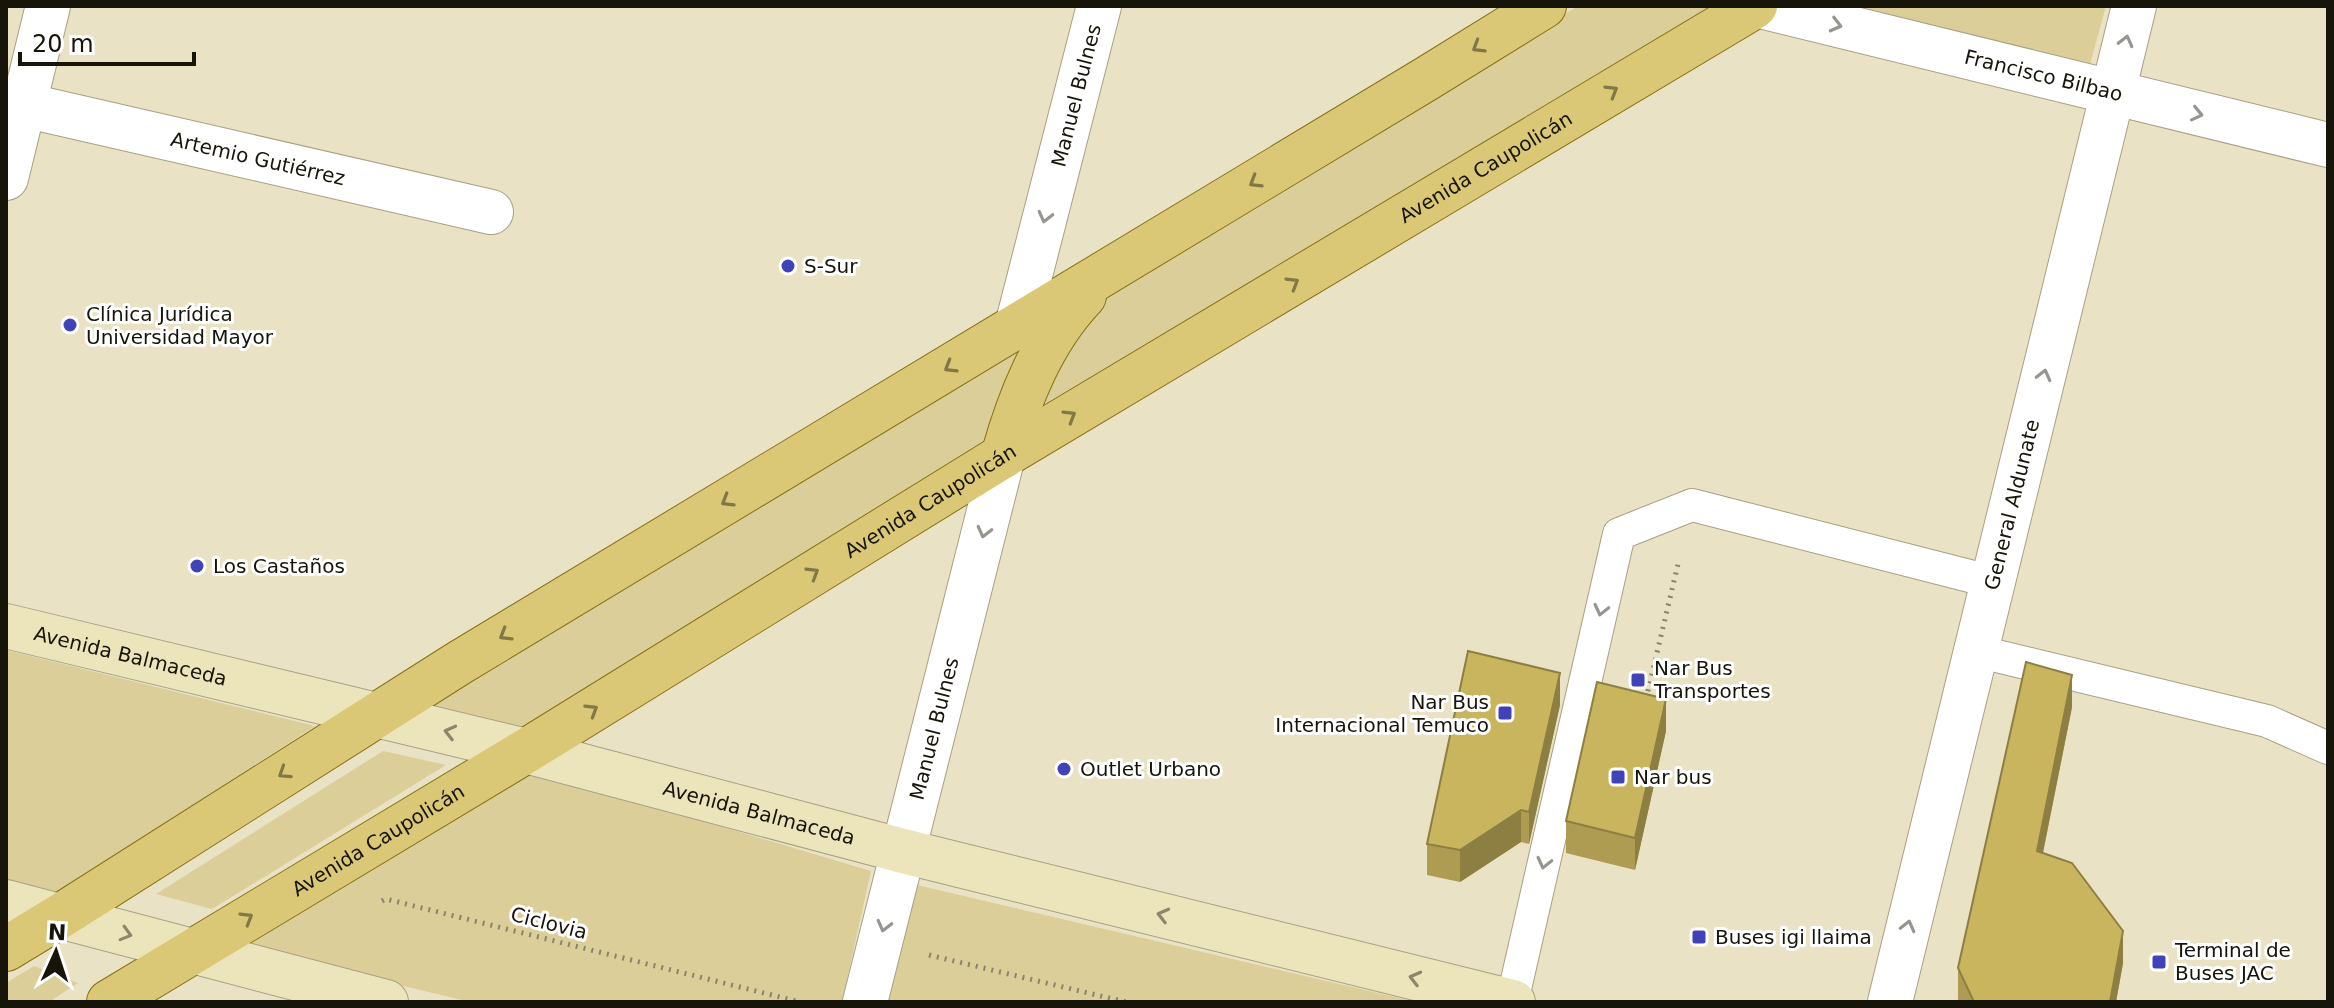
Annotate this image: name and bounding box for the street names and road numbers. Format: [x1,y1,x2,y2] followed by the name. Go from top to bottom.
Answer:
[1046,21,1106,169] street label: Manuel Bulnes
[1962,45,2125,106] street label: Francisco Bilbao
[1395,106,1576,228] street label: Avenida Caupolicán
[168,127,347,190] street label: Artemio Gutiérrez
[1979,417,2044,593] street label: General Aldunate
[840,439,1020,563] street label: Avenida Caupolicán
[31,621,229,691] street label: Avenida Balmaceda
[905,655,964,803] street label: Manuel Bulnes
[660,776,858,850] street label: Avenida Balmaceda
[287,779,469,901] street label: Avenida Caupolicán
[508,902,590,944] street label: Ciclovia

